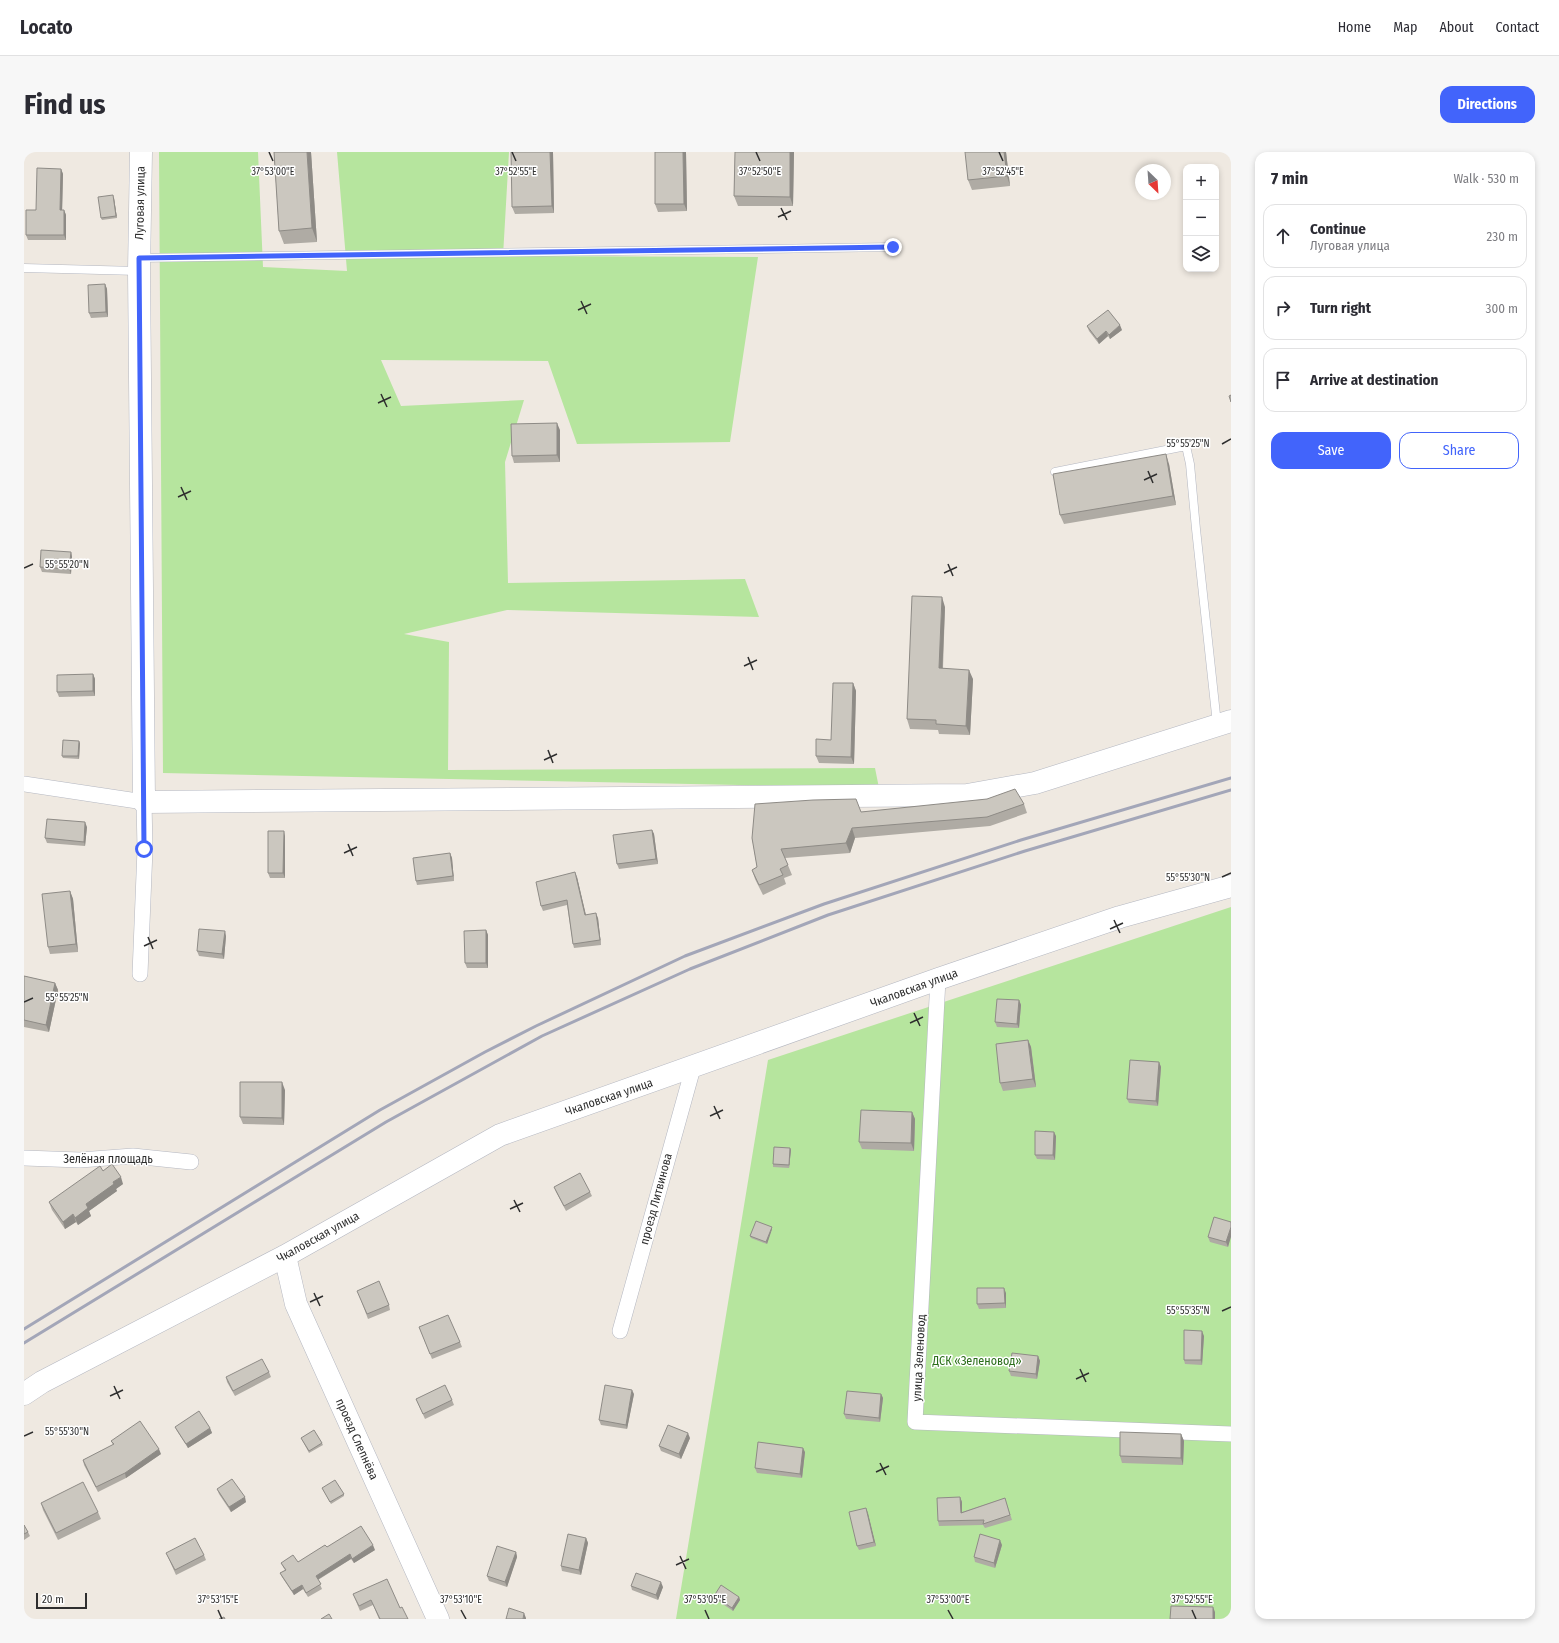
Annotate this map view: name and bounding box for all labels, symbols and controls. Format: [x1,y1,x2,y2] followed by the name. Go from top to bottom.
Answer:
[20,16,73,39] text: Locato
[1338,19,1371,36] text: Home
[1393,19,1417,36] text: Map
[1439,19,1474,36] text: About
[1496,19,1539,36] text: Contact
[1440,86,1535,123] button: Directions
[24,88,106,121] text: Find us
[1135,164,1171,200] north arrow
[1183,164,1219,272] map controls
[1183,164,1219,200] button: +
[132,166,148,240] street label: Луговая улица
[251,166,295,178] text: 37°53'00"E
[495,166,537,178] text: 37°52'55"E
[739,166,782,178] text: 37°52'50"E
[982,166,1024,178] text: 37°52'45"E
[1271,168,1308,189] text: 7 min
[1453,171,1519,186] text: Walk · 530 m
[1183,200,1219,236] button: −
[1310,220,1366,238] text: Continue
[1272,225,1294,247] icon: ahead
[1487,229,1518,244] text: 230 m
[1183,236,1219,272] button: layers
[884,238,902,256] route end
[1310,238,1390,253] text: Луговая улица
[1272,297,1294,319] icon: right
[1310,299,1371,317] text: Turn right
[1486,301,1518,316] text: 300 m
[1272,369,1294,391] icon: arrive
[1310,371,1438,389] text: Arrive at destination
[1271,432,1391,469] button: Save
[1399,432,1519,469] button: Share
[1166,438,1210,450] text: 55°55'25"N
[45,559,89,571] text: 55°55'20"N
[135,840,153,858] route start
[1166,872,1210,884] text: 55°55'30"N
[869,966,960,1010] street label: Чкаловская улица
[45,992,89,1004] text: 55°55'25"N
[563,1075,655,1119] street label: Чкаловская улица
[63,1152,153,1166] street label: Зелёная площадь
[637,1152,675,1246] street label: проезд Литвинова
[275,1209,362,1265] street label: Чкаловская улица
[1166,1305,1210,1317] text: 55°55'35"N
[910,1314,928,1402] street label: улица Зеленовод
[931,1354,1022,1368] park label: ДСК «Зеленовод»
[333,1396,381,1482] street label: проезд Слепнёва
[45,1426,89,1438] text: 55°55'30"N
[36,1591,87,1610] scale bar
[42,1593,64,1606] text: 20 m
[197,1594,239,1606] text: 37°53'15"E
[440,1594,482,1606] text: 37°53'10"E
[684,1594,726,1606] text: 37°53'05"E
[926,1594,970,1606] text: 37°53'00"E
[1171,1594,1213,1606] text: 37°52'55"E

